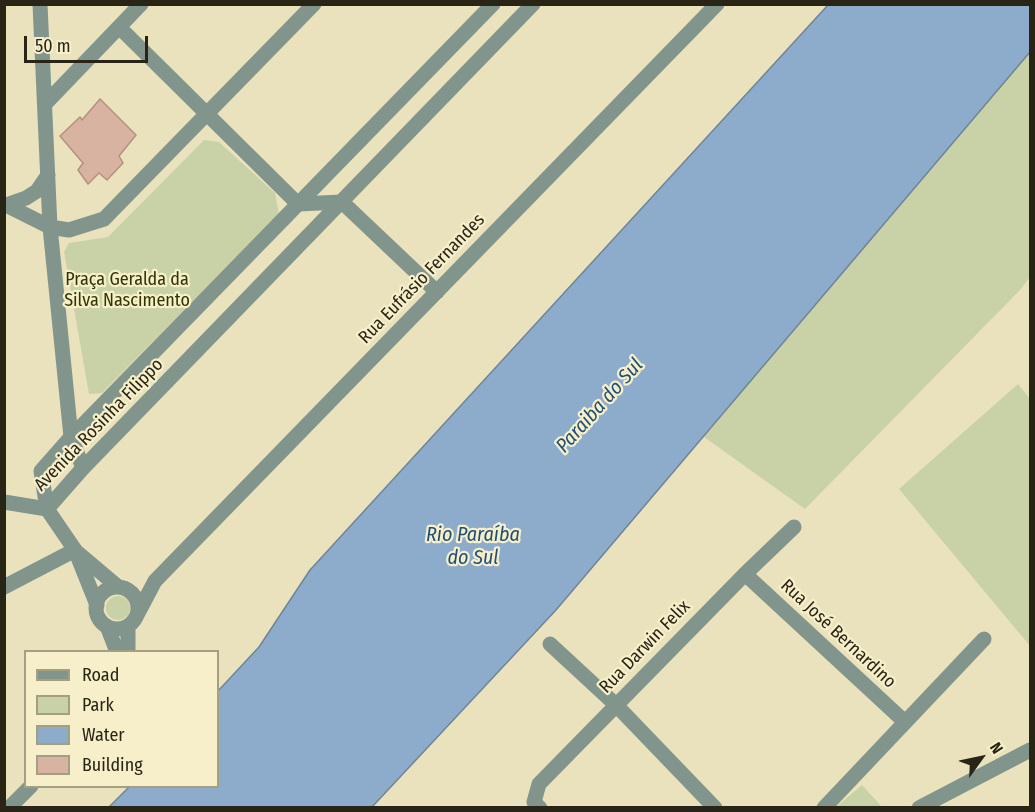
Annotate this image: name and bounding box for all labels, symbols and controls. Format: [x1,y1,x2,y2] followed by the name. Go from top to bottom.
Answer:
[27,24,152,62] scale bar
[35,35,71,57] text: 50 m
[354,210,490,348] street label: Rua Eufrásio Fernandes
[64,269,190,312] park label: Praça Geralda da Silva Nascimento
[30,354,168,496] street label: Avenida Rosinha Filippo
[551,354,649,458] water label: Paraiba do Sul
[426,523,520,570] water label: Rio Paraíba do Sul
[776,575,900,693] street label: Rua José Bernardino
[595,596,695,698] street label: Rua Darwin Felix
[24,650,219,788] legend
[82,664,119,686] text: Road
[82,694,114,716] text: Park
[82,724,125,746] text: Water
[951,728,1011,788] north arrow
[986,739,1007,757] text: N
[82,754,143,776] text: Building

